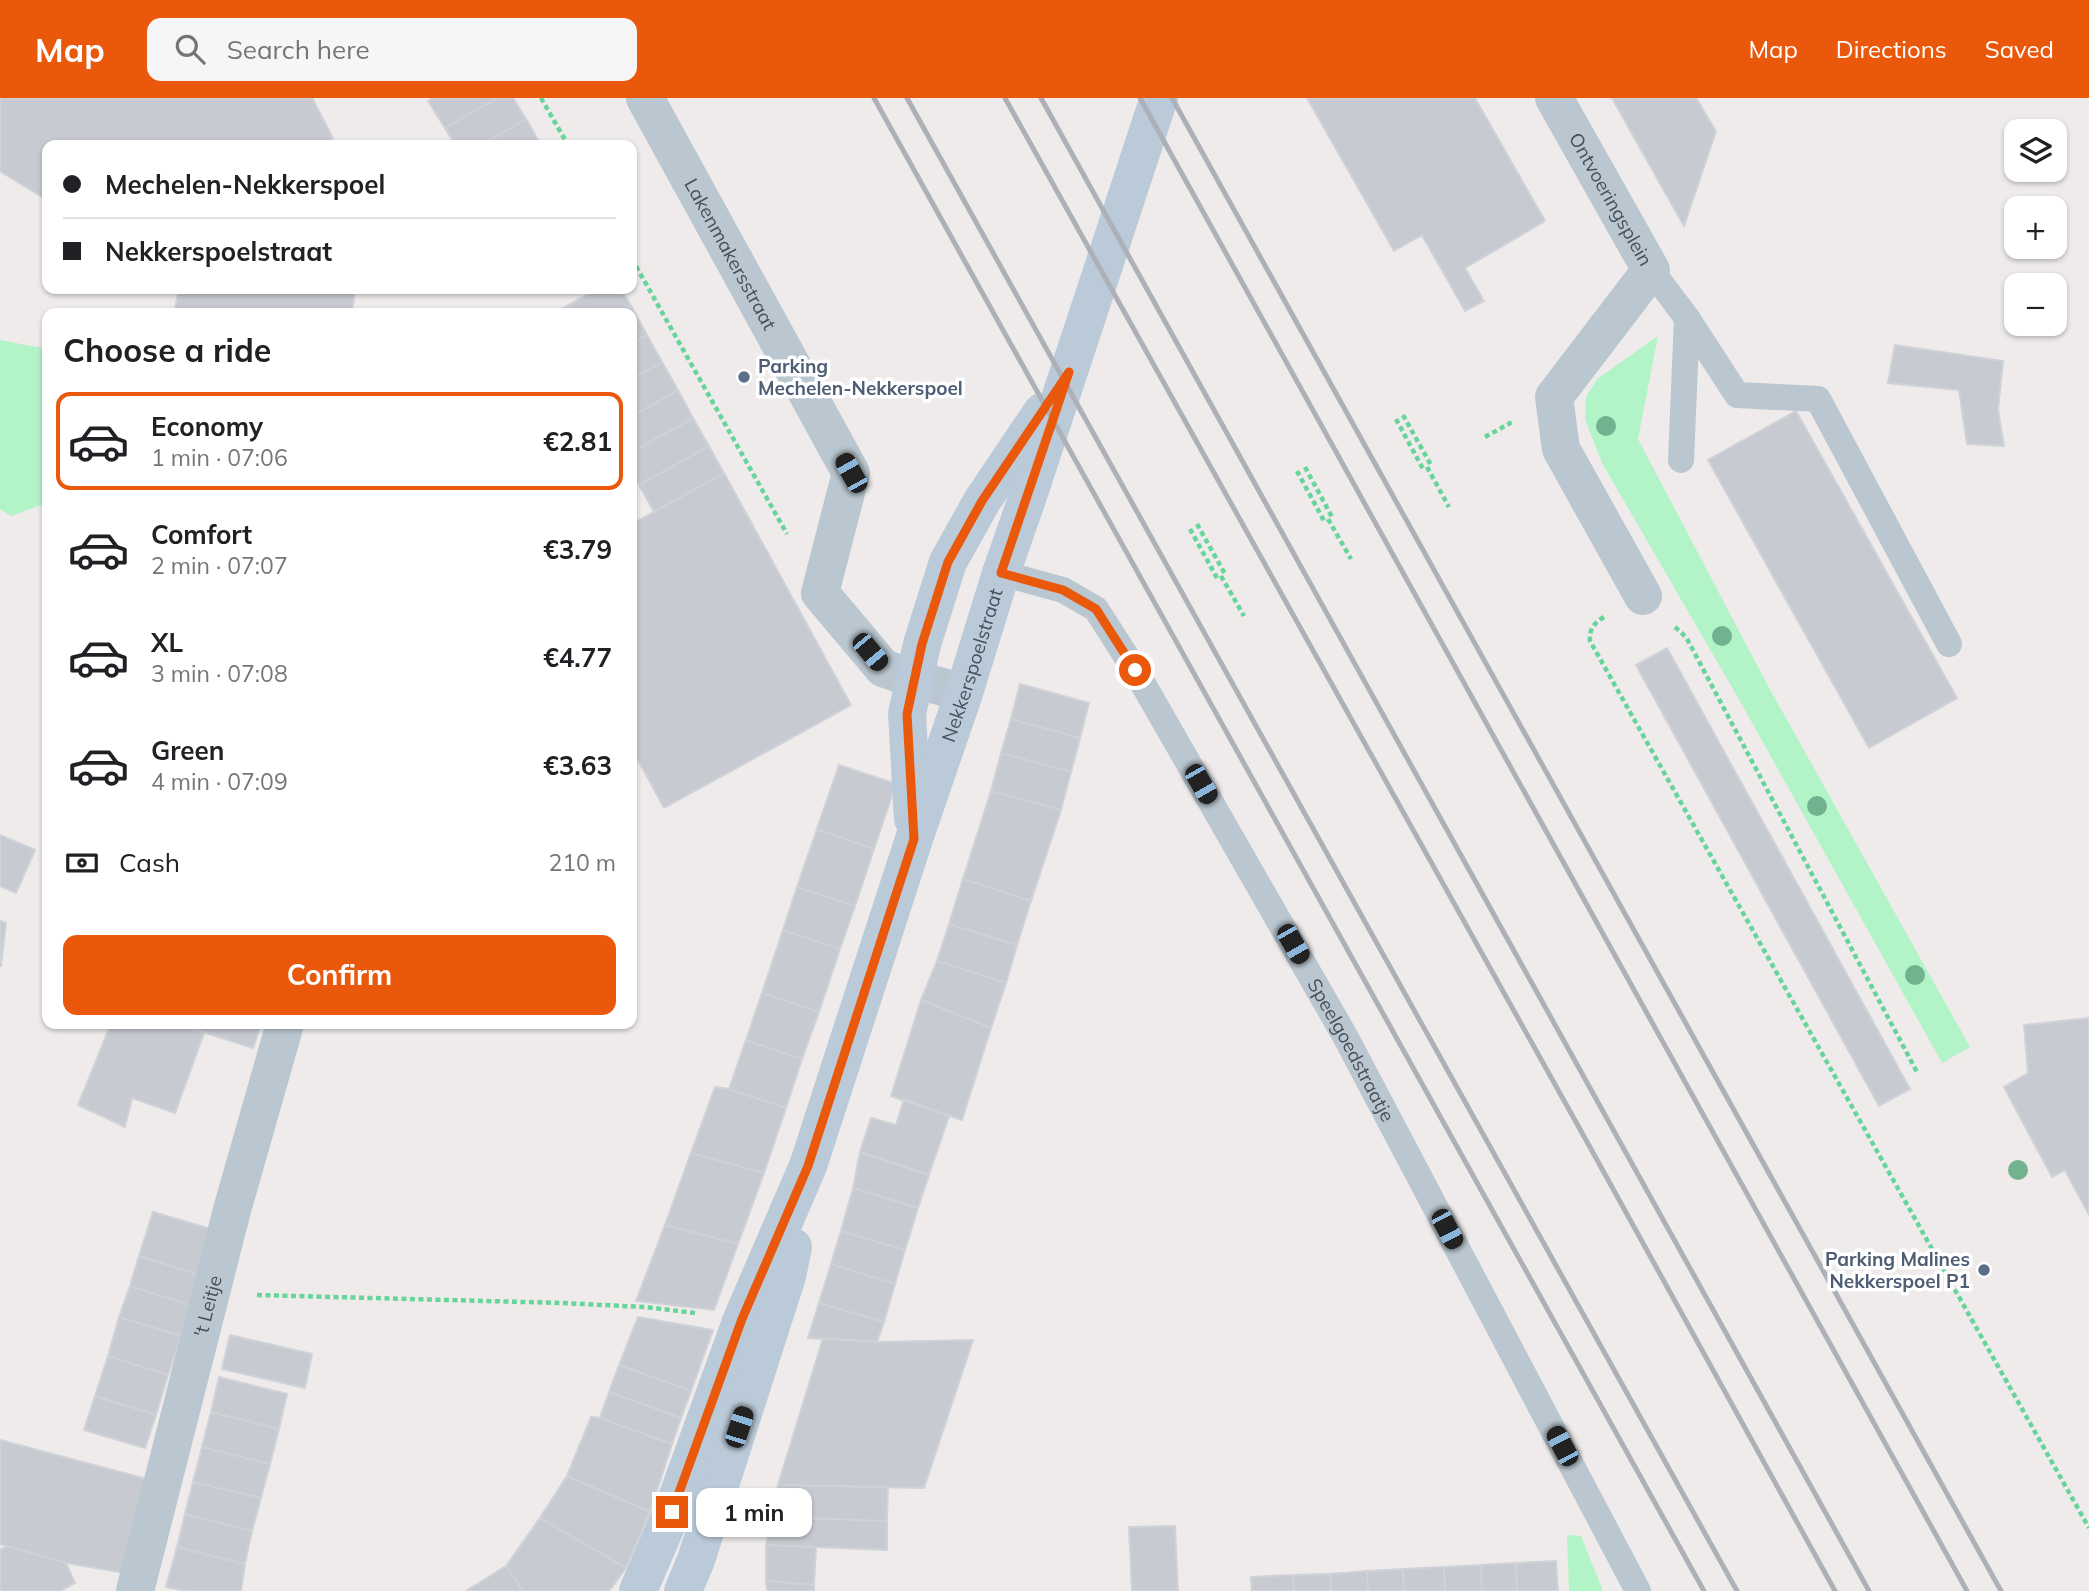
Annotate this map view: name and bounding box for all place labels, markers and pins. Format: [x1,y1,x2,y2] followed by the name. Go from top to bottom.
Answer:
[758,354,963,400] place label: Parking Mechelen-Nekkerspoel
[736,369,752,385] marker: Parking Mechelen-Nekkerspoel
[1825,1247,1970,1293] place label: Parking Malines Nekkerspoel P1
[1976,1262,1992,1278] marker: Parking Malines Nekkerspoel P1

